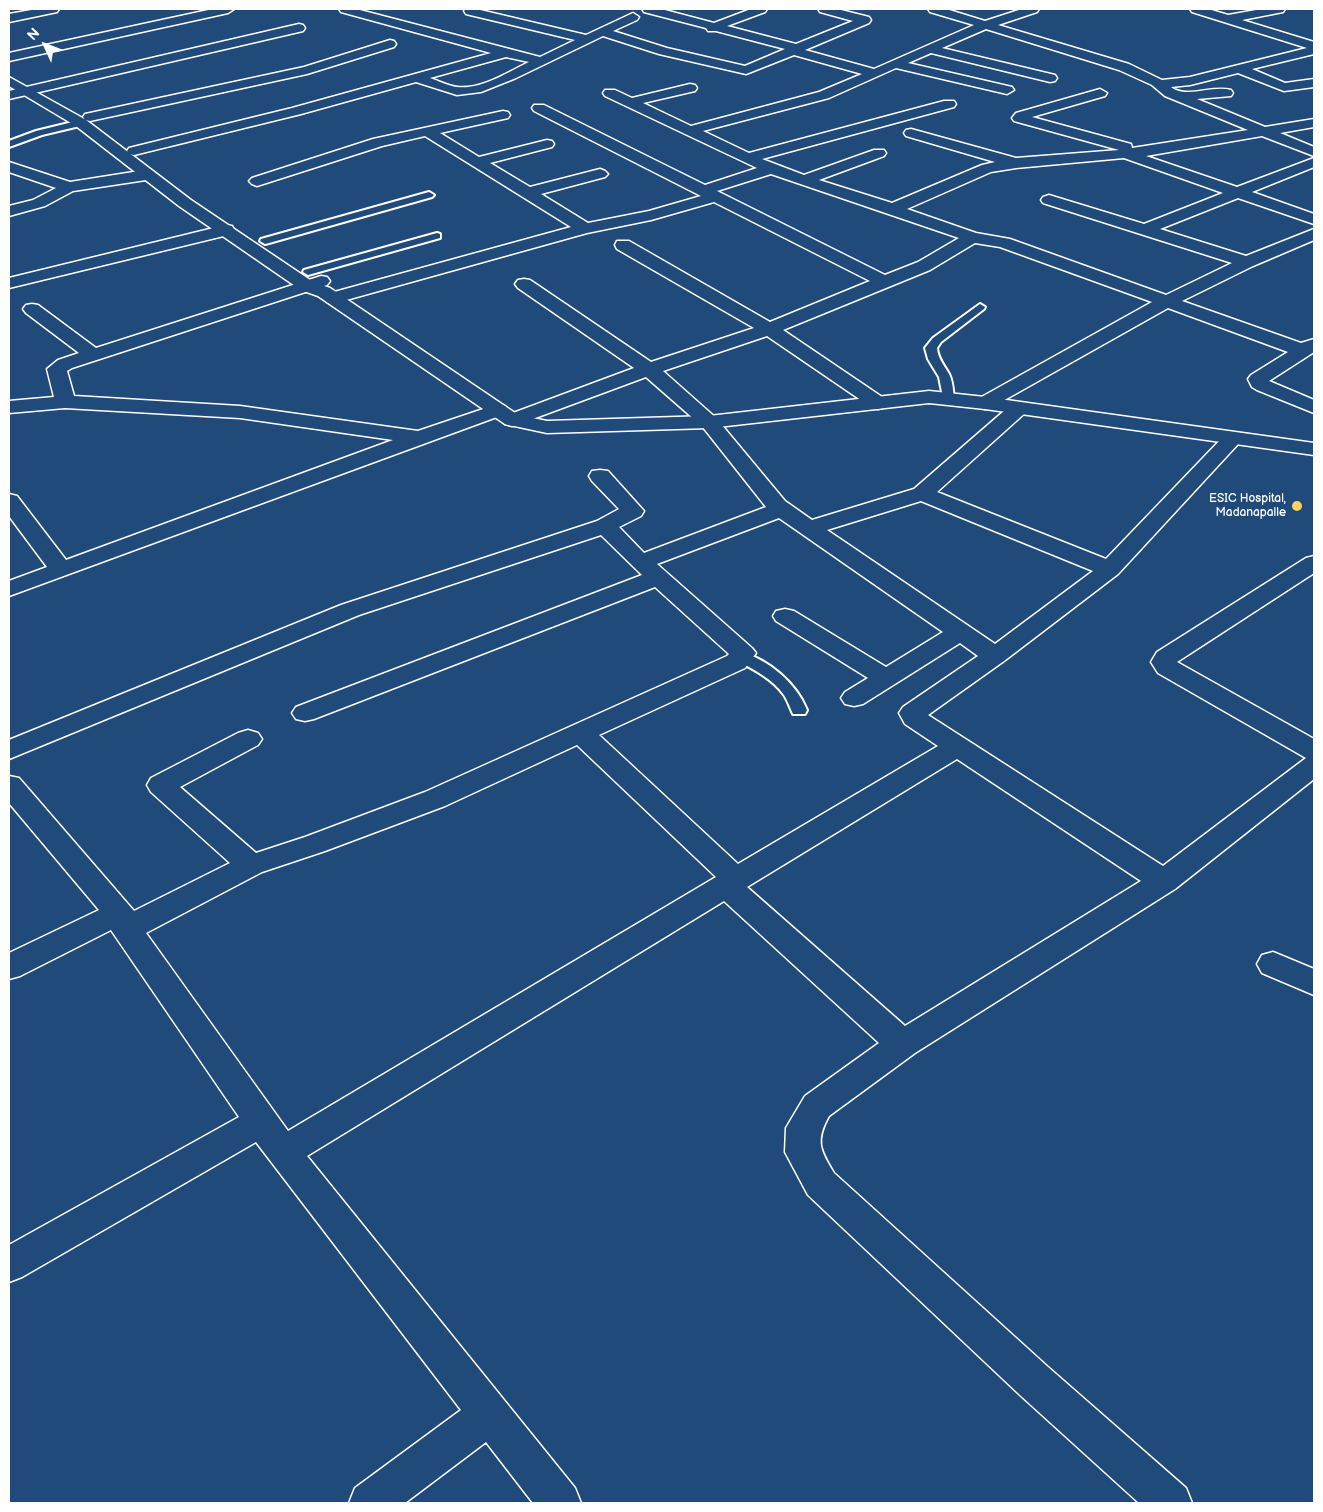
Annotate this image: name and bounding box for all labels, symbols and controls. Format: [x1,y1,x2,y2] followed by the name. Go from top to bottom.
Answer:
[20,20,70,70] north arrow
[24,25,43,44] text: N
[1209,492,1286,520] place label: ESIC Hospital, Madanapalle
[1290,499,1304,513] marker: ESIC Hospital, Madanapalle

